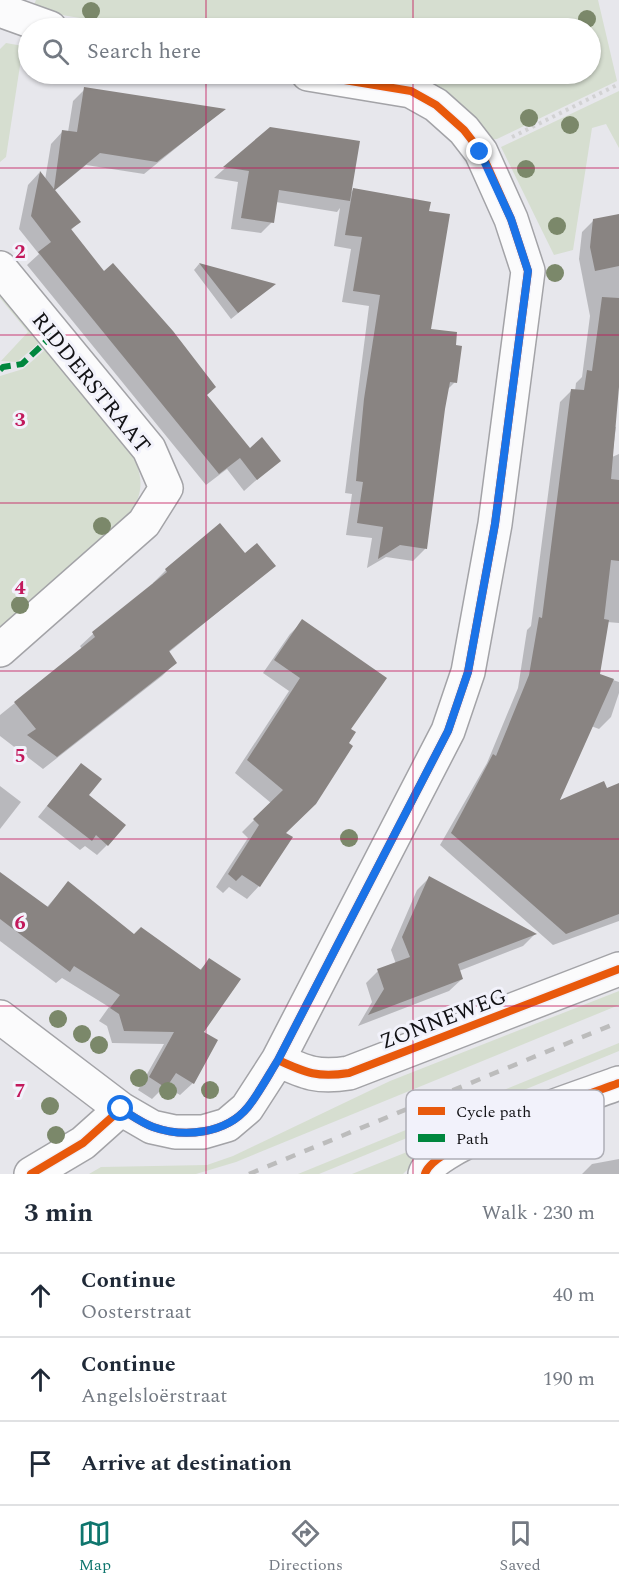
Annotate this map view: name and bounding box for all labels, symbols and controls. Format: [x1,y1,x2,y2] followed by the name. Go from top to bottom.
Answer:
[18,18,601,84] search box
[39,35,72,68] icon: search
[87,35,201,68] text: Search here
[466,138,492,164] route end
[14,237,26,267] text: 2
[23,305,158,461] street label: RIDDERSTRAAT
[14,405,26,435] text: 3
[14,573,26,603] text: 4
[14,741,26,771] text: 5
[14,908,26,938] text: 6
[375,980,512,1059] street label: ZONNEWEG
[14,1076,26,1106] text: 7
[406,1090,604,1159] legend
[107,1095,133,1121] route start
[456,1100,531,1124] text: Cycle path
[456,1127,489,1151] text: Path
[24,1193,93,1233] text: 3 min
[482,1198,595,1228] text: Walk · 230 m
[81,1264,176,1297] text: Continue
[24,1279,57,1312] icon: ahead
[553,1280,595,1310] text: 40 m
[81,1297,192,1327] text: Oosterstraat
[81,1348,176,1381] text: Continue
[24,1363,57,1396] icon: ahead
[543,1364,595,1394] text: 190 m
[81,1381,227,1411] text: Angelsloërstraat
[24,1447,57,1480] icon: arrive
[81,1447,292,1480] text: Arrive at destination
[78,1517,111,1577] tab: Map
[268,1517,343,1577] tab: Directions
[500,1517,541,1577] tab: Saved

